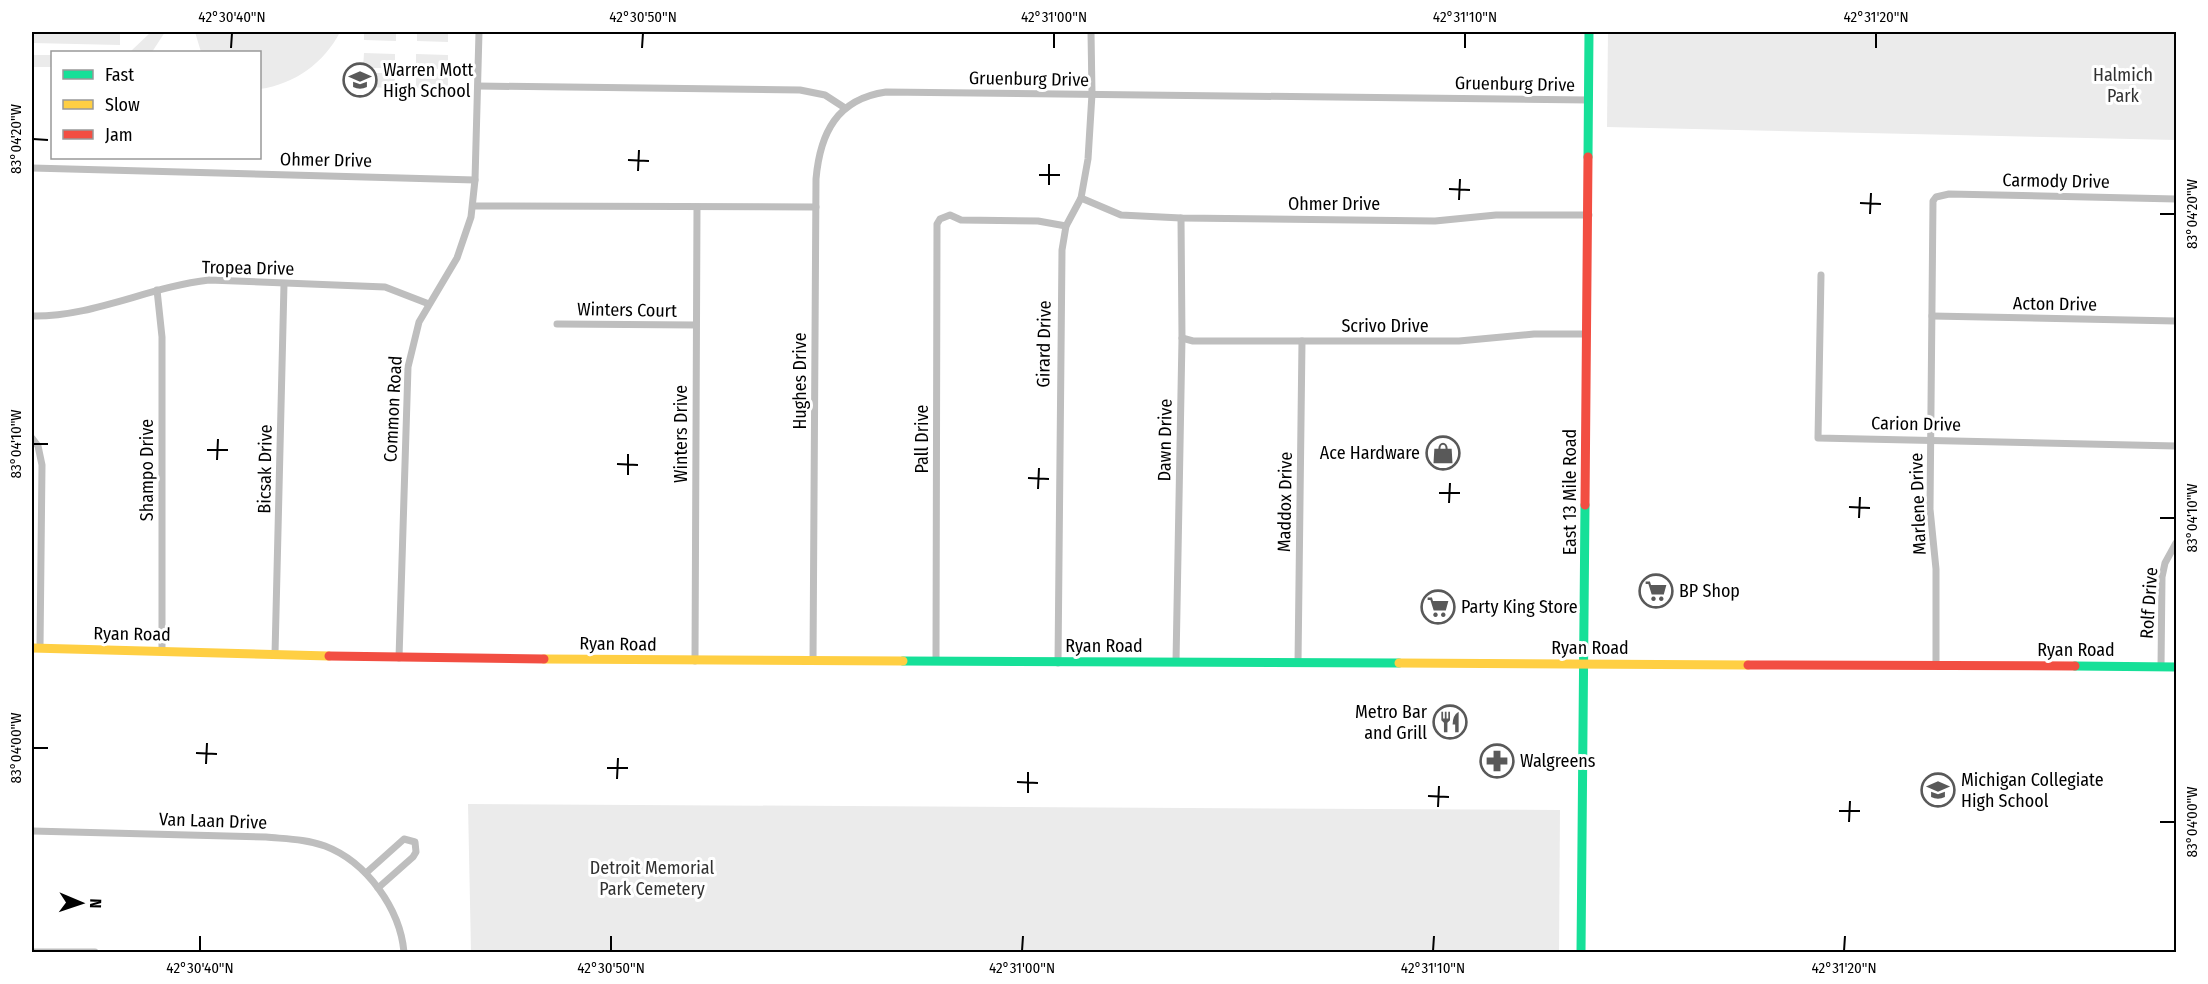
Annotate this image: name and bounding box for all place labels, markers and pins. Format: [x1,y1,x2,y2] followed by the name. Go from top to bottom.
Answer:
[383,59,474,102] place label: Warren Mott High School
[342,62,378,98] school or university icon: Warren Mott High School
[1425,435,1461,471] shop icon: Ace Hardware
[1320,442,1420,464] place label: Ace Hardware
[1638,573,1674,609] supermarket icon: BP Shop
[1679,580,1740,602] place label: BP Shop
[1420,589,1456,625] supermarket icon: Party King Store
[1461,596,1578,618] place label: Party King Store
[1355,701,1428,744] place label: Metro Bar and Grill
[1432,704,1468,740] restaurant icon: Metro Bar and Grill
[1479,743,1515,779] pharmacy icon: Walgreens
[1520,750,1596,772] place label: Walgreens
[1961,769,2104,812] place label: Michigan Collegiate High School
[1920,772,1956,808] school or university icon: Michigan Collegiate High School

